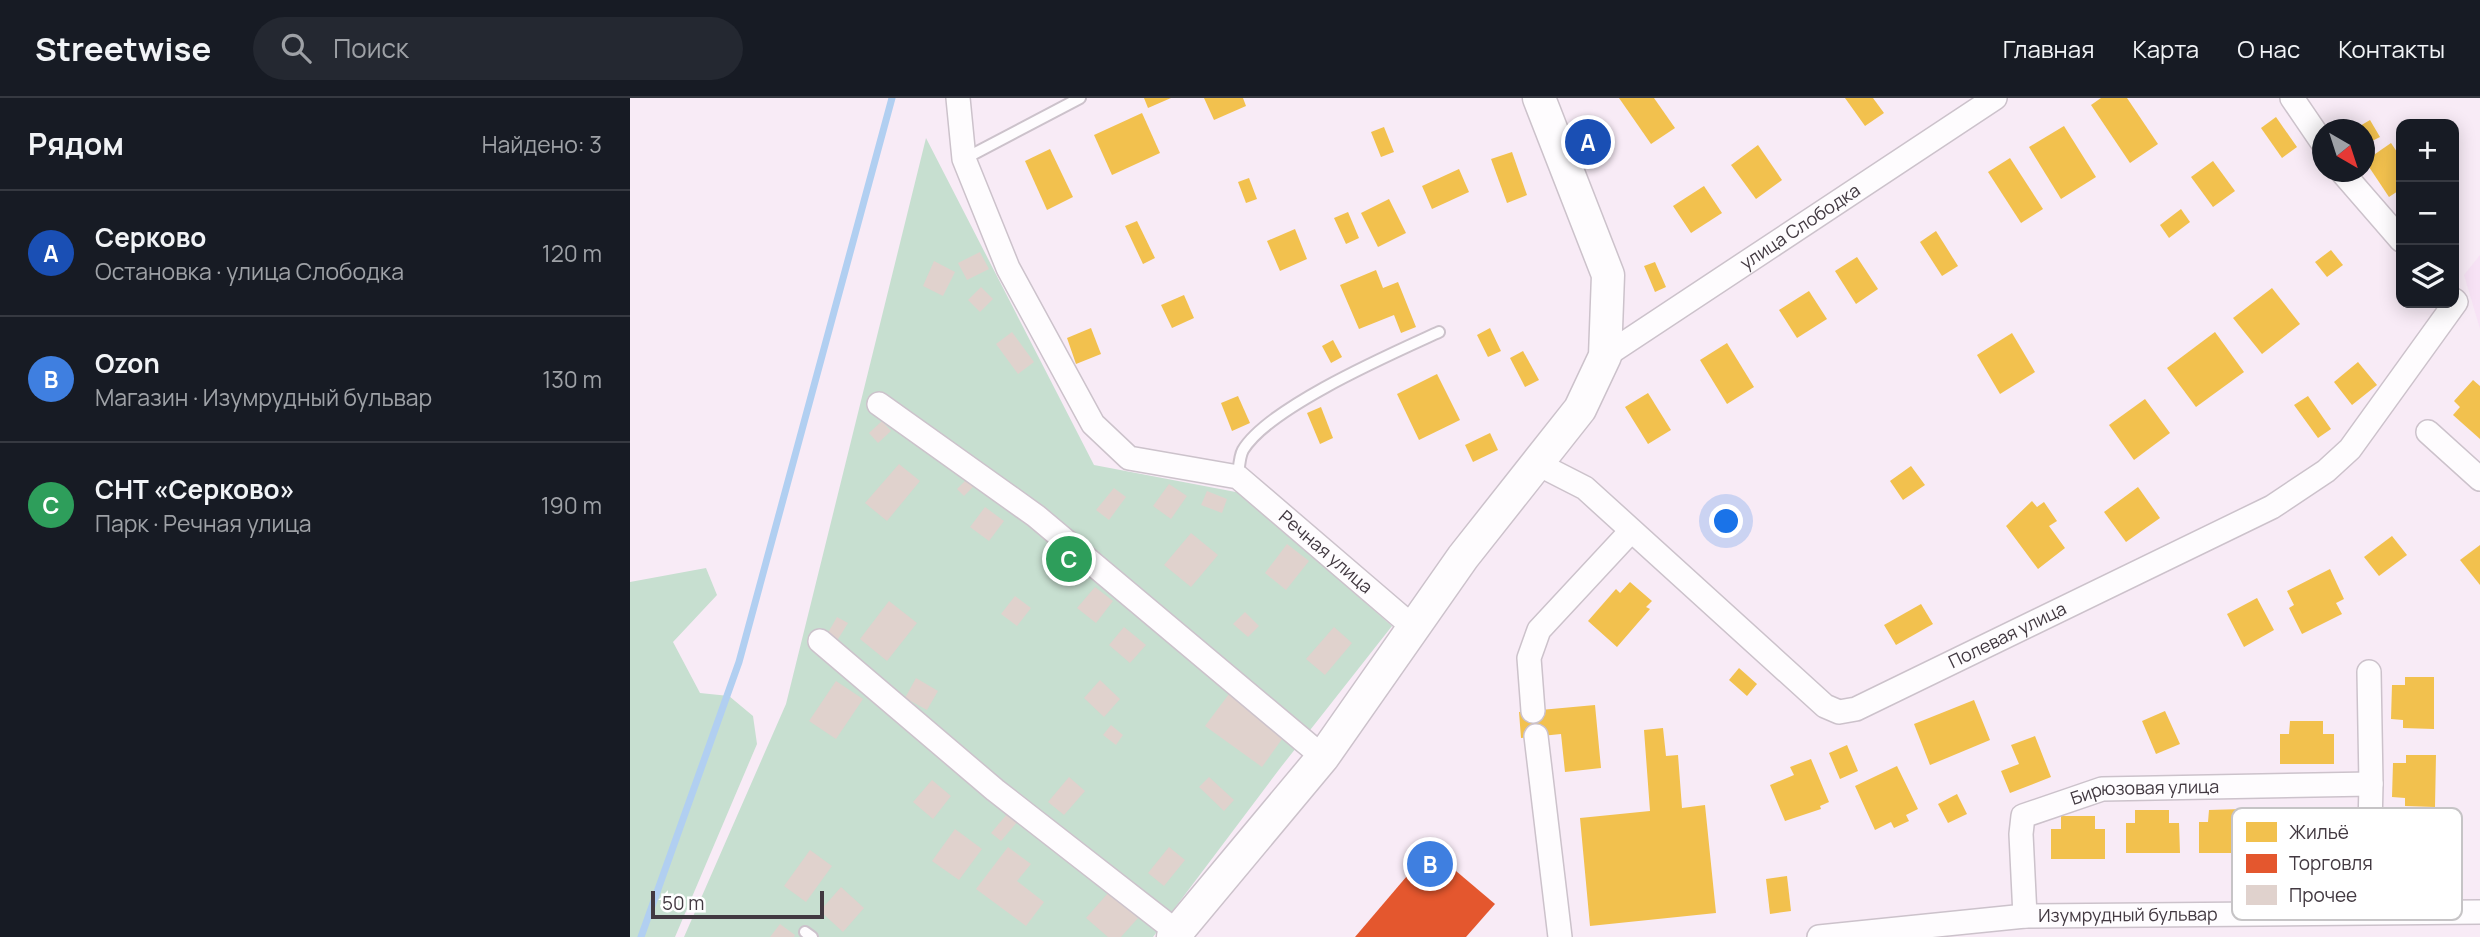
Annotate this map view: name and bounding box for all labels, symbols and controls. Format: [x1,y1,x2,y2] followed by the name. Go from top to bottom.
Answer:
[253,17,743,80] search box
[35,26,211,71] text: Streetwise
[277,29,315,67] icon: search
[333,30,409,66] text: Поиск
[2003,32,2094,65] text: Главная
[2132,32,2199,65] text: Карта
[2237,32,2300,65] text: О нас
[2338,32,2445,65] text: Контакты
[1565,116,1611,168] pin: A
[2312,119,2375,182] north arrow
[2396,119,2459,308] map controls
[2396,119,2459,182] button: +
[28,123,124,164] text: Рядом
[482,128,602,160] text: Найдено: 3
[1735,178,1864,274] street label: улица Слободка
[2396,182,2459,245] button: −
[95,219,206,255] text: Серково
[43,237,59,269] text: A
[542,237,602,269] text: 120 m
[2396,245,2459,308] button: layers
[95,255,404,287] text: Остановка · улица Слободка
[95,345,160,381] text: Ozon
[44,363,58,395] text: B
[542,363,602,395] text: 130 m
[95,381,432,413] text: Магазин · Изумрудный бульвар
[95,471,295,507] text: СНТ «Серково»
[43,489,60,521] text: C
[541,489,602,521] text: 190 m
[1274,504,1378,598] street label: Речная улица
[1709,504,1743,538] your location
[95,507,312,539] text: Парк · Речная улица
[1046,533,1092,585] pin: C
[1944,596,2070,673] street label: Полевая улица
[2067,774,2219,810] street label: Бирюзовая улица
[2232,808,2462,920] legend
[2289,819,2349,845] text: Жильё
[1407,838,1453,890] pin: B
[2289,850,2373,876] text: Торговля
[2289,882,2357,908] text: Прочее
[651,888,824,920] scale bar
[662,890,704,916] text: 50 m
[2038,901,2218,927] street label: Изумрудный бульвар

